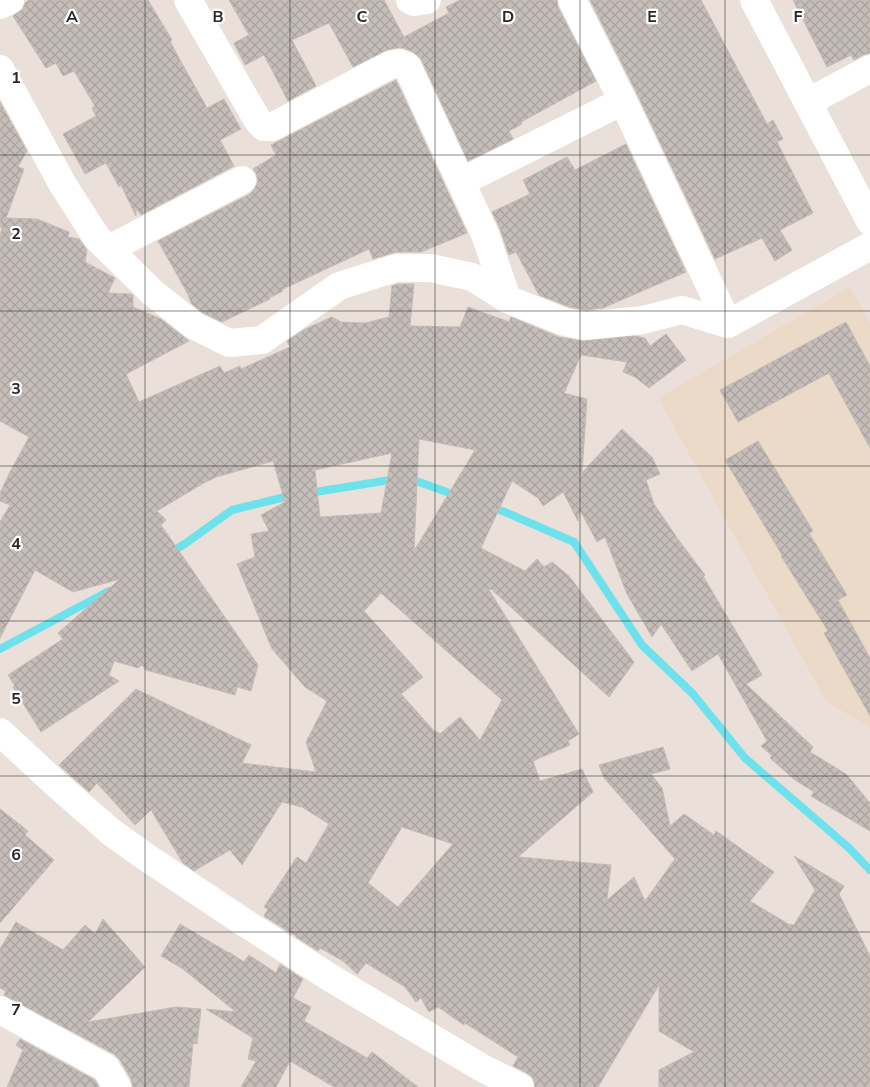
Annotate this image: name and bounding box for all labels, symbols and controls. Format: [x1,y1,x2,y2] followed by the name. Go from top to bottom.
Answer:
[66,6,78,28] text: A
[212,6,224,28] text: B
[357,6,368,28] text: C
[502,6,514,28] text: D
[647,6,657,28] text: E
[794,6,803,28] text: F
[11,67,21,89] text: 1
[11,223,21,245] text: 2
[11,378,21,400] text: 3
[11,533,21,555] text: 4
[11,688,21,710] text: 5
[11,844,21,866] text: 6
[11,999,21,1021] text: 7

